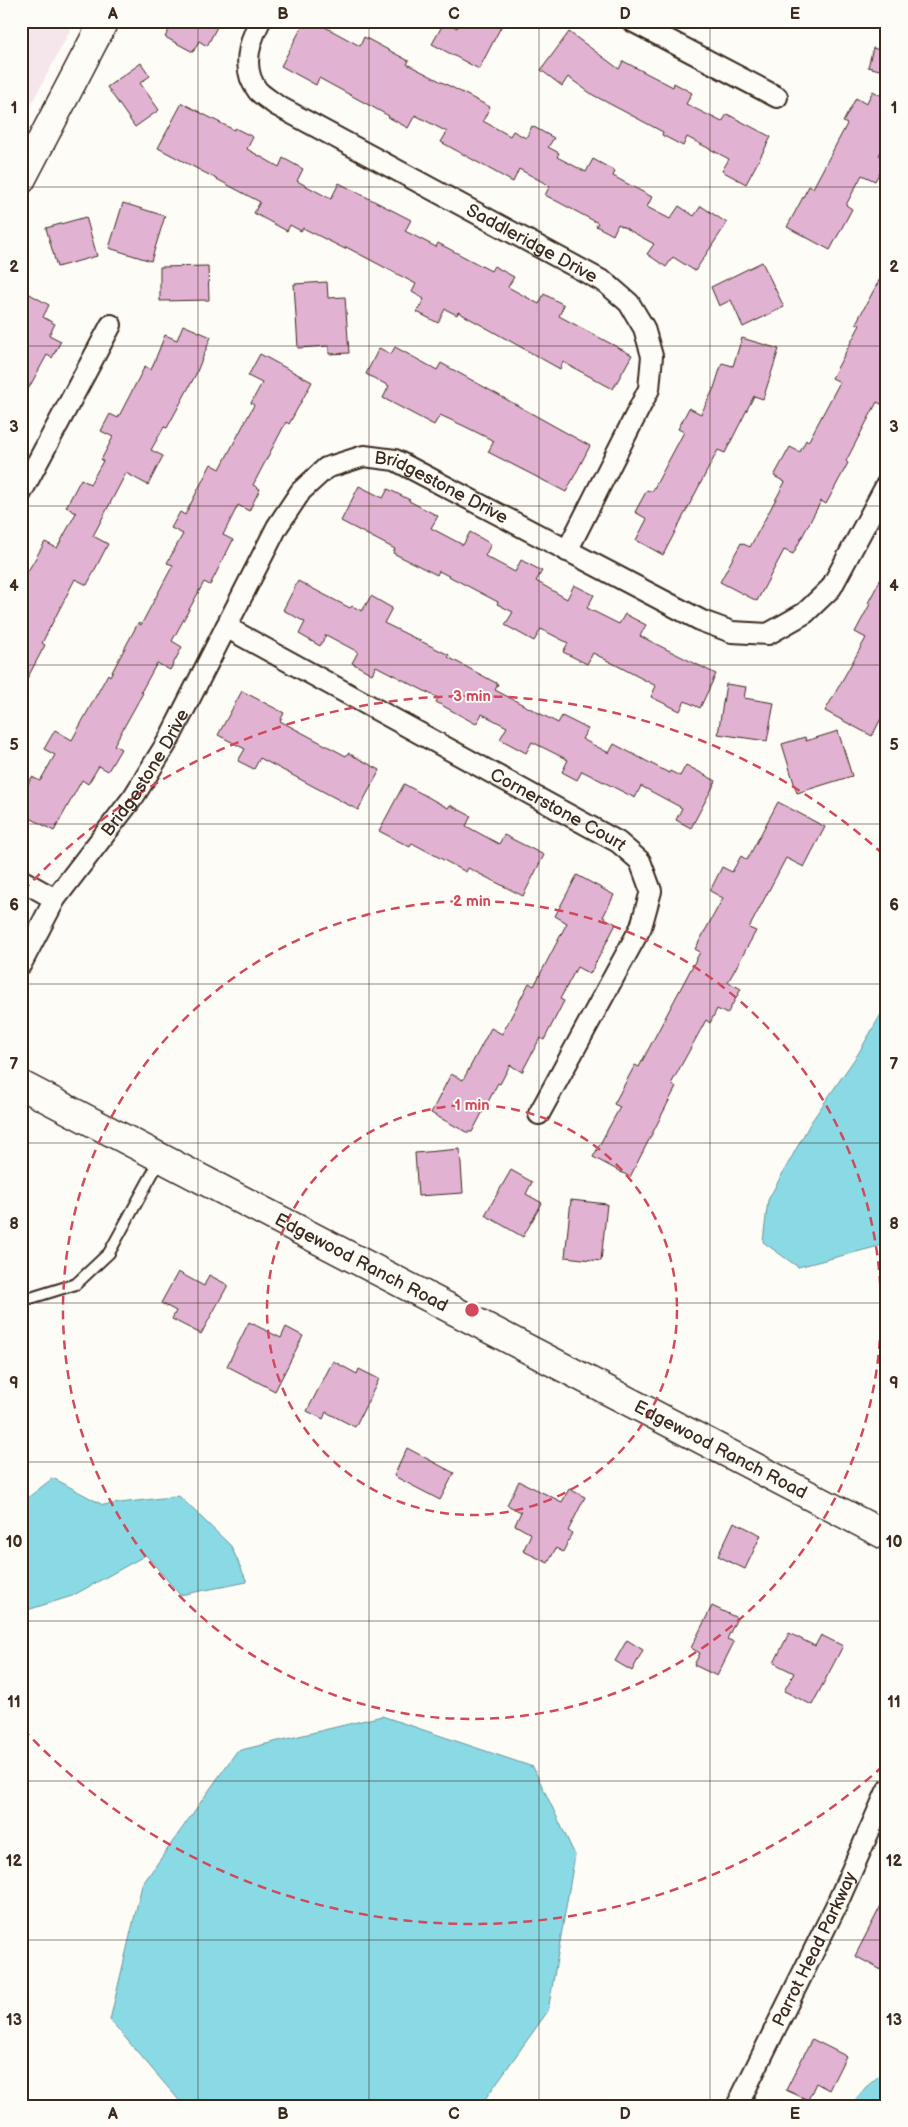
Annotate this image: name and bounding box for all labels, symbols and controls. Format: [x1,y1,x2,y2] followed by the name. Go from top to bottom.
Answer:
[107,5,118,24] text: A
[277,5,289,24] text: B
[448,5,460,24] text: C
[619,5,631,24] text: D
[790,5,800,24] text: E
[11,99,17,118] text: 1
[891,99,897,118] text: 1
[463,199,601,287] street label: Saddleridge Drive
[9,258,19,277] text: 2
[889,258,899,277] text: 2
[9,418,19,437] text: 3
[889,418,899,437] text: 3
[373,447,512,528] street label: Bridgestone Drive
[9,577,19,596] text: 4
[889,577,899,596] text: 4
[453,687,491,706] text: 3 min
[97,705,193,840] street label: Bridgestone Drive
[9,736,19,755] text: 5
[889,736,899,755] text: 5
[487,764,631,855] street label: Cornerstone Court
[453,892,491,911] text: 2 min
[9,896,19,915] text: 6
[889,896,899,915] text: 6
[10,1055,19,1074] text: 7
[890,1055,899,1074] text: 7
[454,1096,490,1115] text: 1 min
[272,1209,452,1316] street label: Edgewood Ranch Road
[9,1215,19,1234] text: 8
[889,1215,899,1234] text: 8
[463,1301,481,1319] centre of rings
[9,1374,19,1393] text: 9
[889,1374,899,1393] text: 9
[631,1396,811,1503] street label: Edgewood Ranch Road
[6,1533,22,1552] text: 10
[886,1533,902,1552] text: 10
[7,1693,21,1712] text: 11
[887,1693,901,1712] text: 11
[6,1852,23,1871] text: 12
[886,1852,903,1871] text: 12
[768,1867,861,2030] street label: Parrot Head Parkway
[6,2011,22,2030] text: 13
[886,2011,902,2030] text: 13
[107,2105,118,2124] text: A
[277,2105,289,2124] text: B
[448,2105,460,2124] text: C
[619,2105,631,2124] text: D
[790,2105,800,2124] text: E

